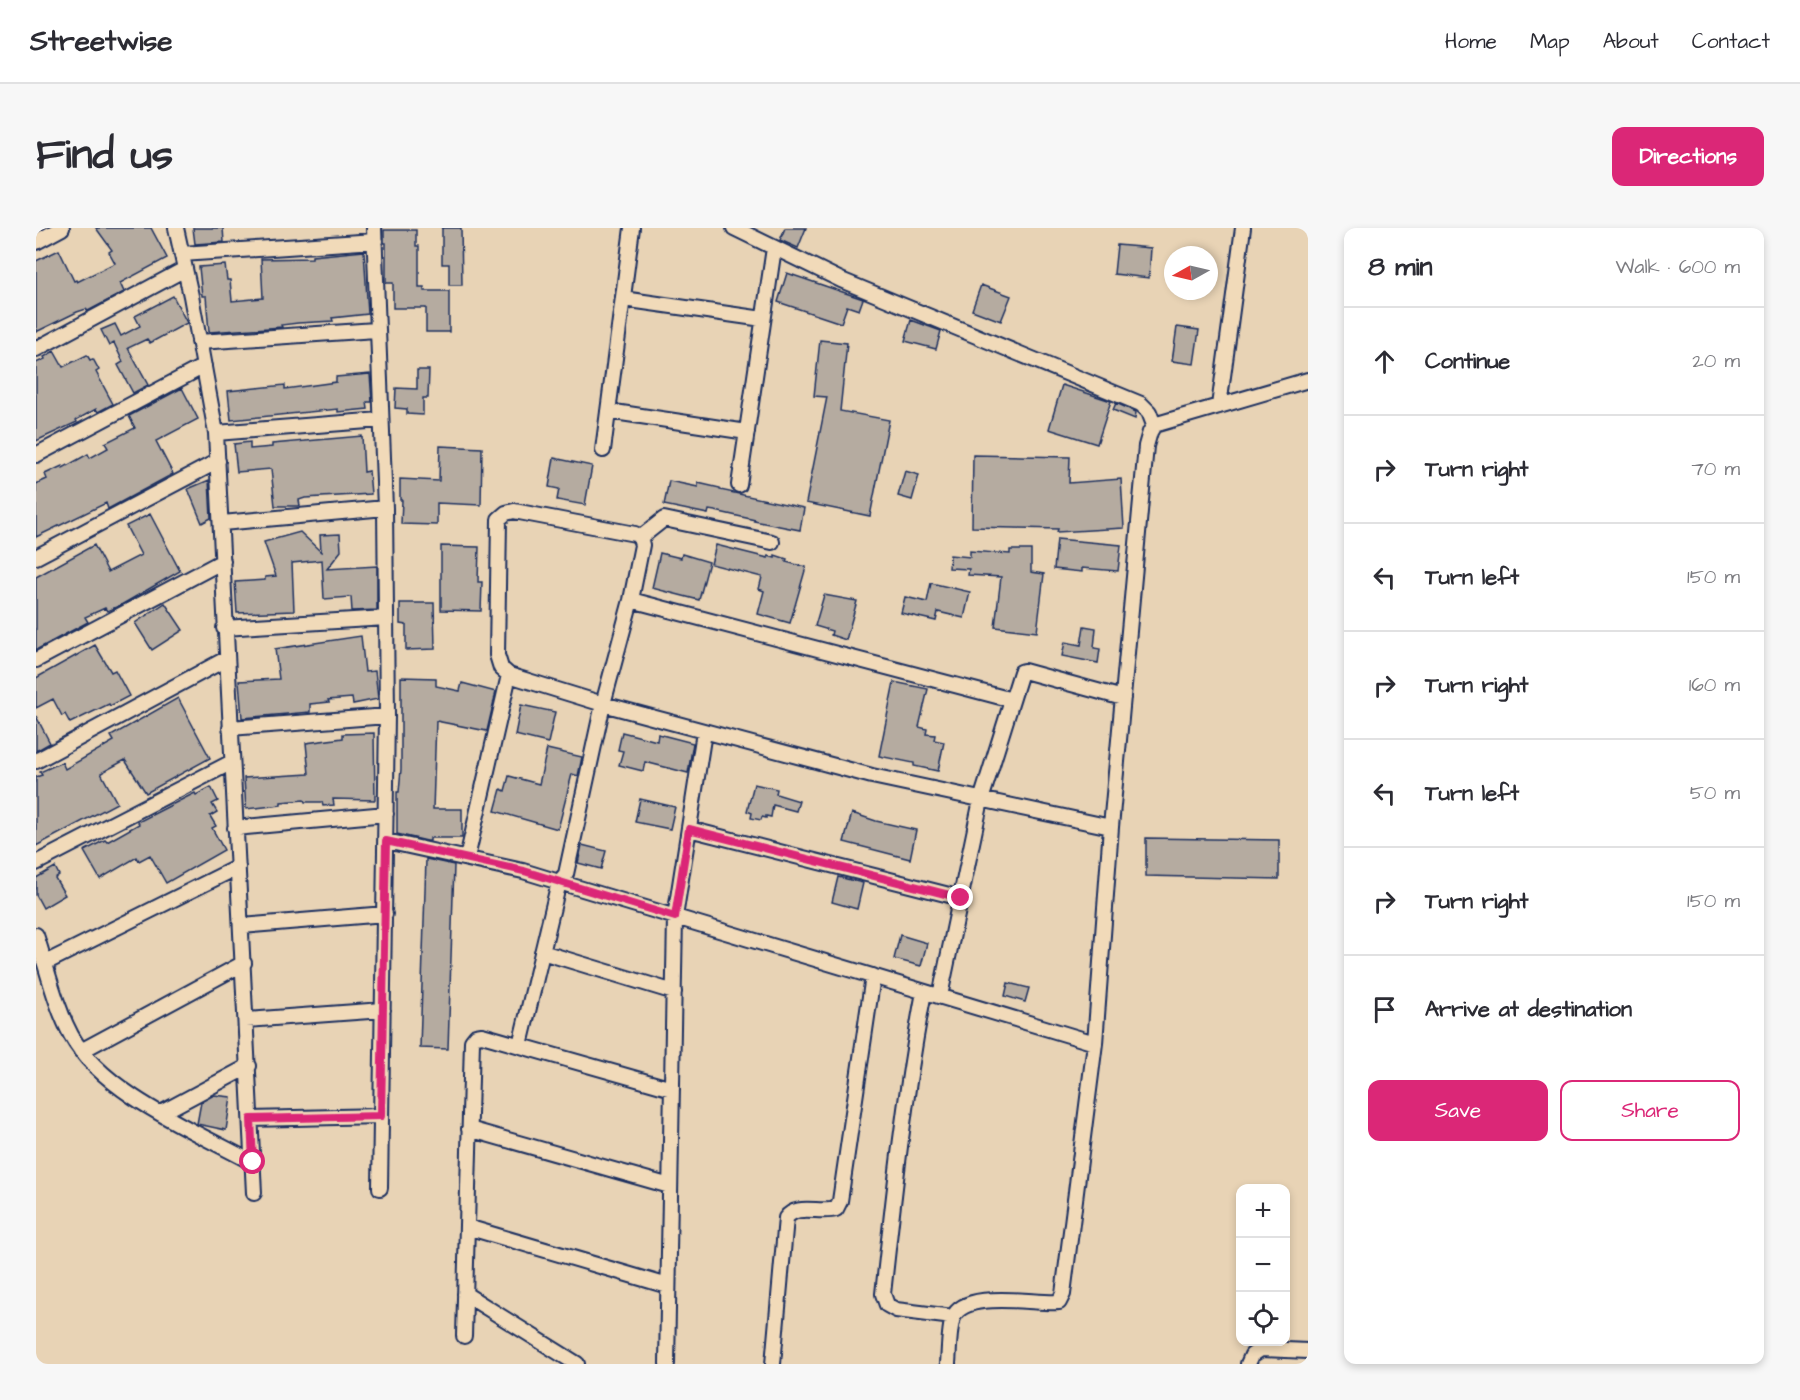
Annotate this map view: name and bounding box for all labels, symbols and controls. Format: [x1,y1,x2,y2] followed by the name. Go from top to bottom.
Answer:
[30,22,172,61] text: Streetwise
[1445,27,1497,56] text: Home
[1530,27,1570,56] text: Map
[1603,27,1659,56] text: About
[1692,27,1770,56] text: Contact
[36,127,173,185] text: Find us
[1612,127,1764,186] button: Directions
[1164,246,1218,300] north arrow
[1368,249,1432,285] text: 8 min
[1615,253,1740,281] text: Walk · 600 m
[1368,345,1401,378] icon: ahead
[1425,346,1510,377] text: Continue
[1692,347,1740,375] text: 20 m
[1368,453,1401,486] icon: right
[1425,454,1528,485] text: Turn right
[1692,455,1740,483] text: 70 m
[1368,561,1401,594] icon: left
[1425,562,1519,593] text: Turn left
[1687,563,1740,591] text: 150 m
[1368,669,1401,702] icon: right
[1425,670,1528,701] text: Turn right
[1689,671,1740,699] text: 160 m
[1368,777,1401,810] icon: left
[1425,778,1519,809] text: Turn left
[1690,779,1740,807] text: 50 m
[947,884,973,910] route end
[1368,885,1401,918] icon: right
[1425,886,1528,917] text: Turn right
[1687,887,1740,915] text: 150 m
[1368,993,1401,1026] icon: arrive
[1425,994,1632,1025] text: Arrive at destination
[1368,1080,1548,1141] button: Save
[1560,1080,1740,1141] button: Share
[239,1148,265,1174] route start
[1236,1184,1290,1346] map controls
[1236,1184,1290,1238] button: +
[1236,1238,1290,1292] button: −
[1236,1292,1290,1346] button: locate

